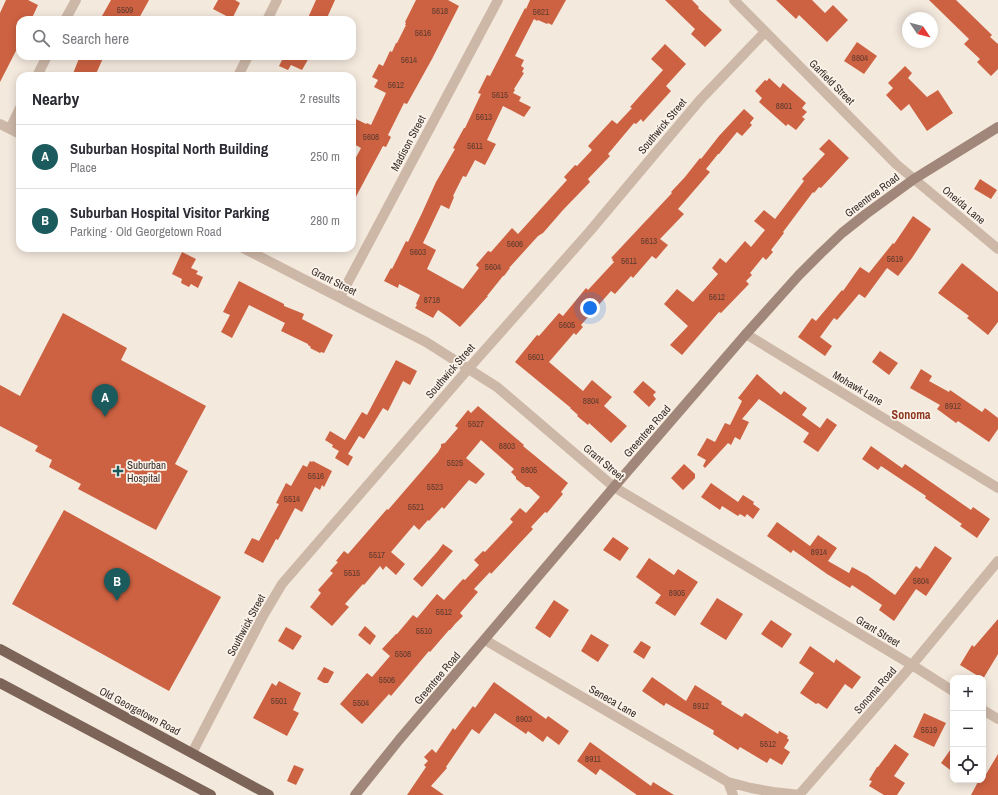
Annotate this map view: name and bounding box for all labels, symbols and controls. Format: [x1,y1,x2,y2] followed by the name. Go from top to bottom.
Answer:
[117,4,133,16] house number: 5509
[432,5,448,17] house number: 5618
[533,6,549,18] house number: 5621
[902,12,938,48] north arrow
[16,16,356,60] search box
[30,27,52,49] icon: search
[415,27,431,39] house number: 5616
[62,28,129,49] text: Search here
[852,52,868,64] house number: 8804
[401,54,417,66] house number: 5614
[806,56,858,108] street label: Garfield Street
[388,79,404,91] house number: 5612
[32,87,79,110] text: Nearby
[492,89,508,101] house number: 5615
[300,90,340,107] text: 2 results
[635,95,690,157] street label: Southwick Street
[776,100,792,112] house number: 8801
[476,111,492,123] house number: 5613
[387,112,429,173] street label: Madison Street
[363,131,379,143] house number: 5608
[70,138,268,159] text: Suburban Hospital North Building
[467,140,483,152] house number: 5611
[41,148,49,165] text: A
[310,148,340,165] text: 250 m
[70,159,97,176] text: Place
[842,170,902,220] street label: Greentree Road
[940,183,988,227] street label: Oneida Lane
[70,202,269,223] text: Suburban Hospital Visitor Parking
[41,212,49,229] text: B
[310,212,340,229] text: 280 m
[70,223,222,240] text: Parking · Old Georgetown Road
[641,235,657,247] house number: 5613
[507,238,523,250] house number: 5606
[410,246,426,258] house number: 5603
[887,253,903,265] house number: 5619
[621,255,637,267] house number: 5611
[485,261,501,273] house number: 5604
[309,264,360,299] street label: Grant Street
[709,291,725,303] house number: 5612
[424,294,440,306] house number: 8718
[580,298,600,318] your location
[559,319,575,331] house number: 5605
[422,340,478,401] street label: Southwick Street
[528,351,544,363] house number: 5601
[830,368,886,408] street label: Mohawk Lane
[92,384,118,417] pin: A
[583,395,599,407] house number: 8804
[945,400,961,412] house number: 8912
[620,402,674,460] street label: Greentree Road
[892,407,931,423] district label: Sonoma
[468,418,484,430] house number: 5527
[499,440,515,452] house number: 8803
[581,441,628,483] street label: Grant Street
[447,457,463,469] house number: 5525
[127,458,166,485] place label: Suburban Hospital
[521,464,537,476] house number: 8805
[112,465,124,477] marker: Suburban Hospital
[308,470,324,482] house number: 5516
[427,481,443,493] house number: 5523
[284,493,300,505] house number: 5514
[408,501,424,513] house number: 5521
[811,546,827,558] house number: 8914
[369,549,385,561] house number: 5517
[344,567,360,579] house number: 5515
[104,568,130,601] pin: B
[913,575,929,587] house number: 5604
[669,587,685,599] house number: 8905
[224,591,268,658] street label: Southwick Street
[436,606,452,618] house number: 5512
[853,612,903,650] street label: Grant Street
[416,625,432,637] house number: 5510
[395,648,411,660] house number: 5508
[411,649,463,707] street label: Greentree Road
[851,664,899,716] street label: Sonoma Road
[379,674,395,686] house number: 5506
[950,675,986,783] map controls
[950,675,986,711] button: +
[586,682,640,720] street label: Seneca Lane
[97,684,183,738] street label: Old Georgetown Road
[271,695,287,707] house number: 5501
[353,697,369,709] house number: 5504
[693,700,709,712] house number: 8912
[950,711,986,747] button: −
[516,713,532,725] house number: 8903
[921,724,937,736] house number: 5519
[760,738,776,750] house number: 5512
[950,747,986,783] button: locate
[585,753,601,765] house number: 8911

